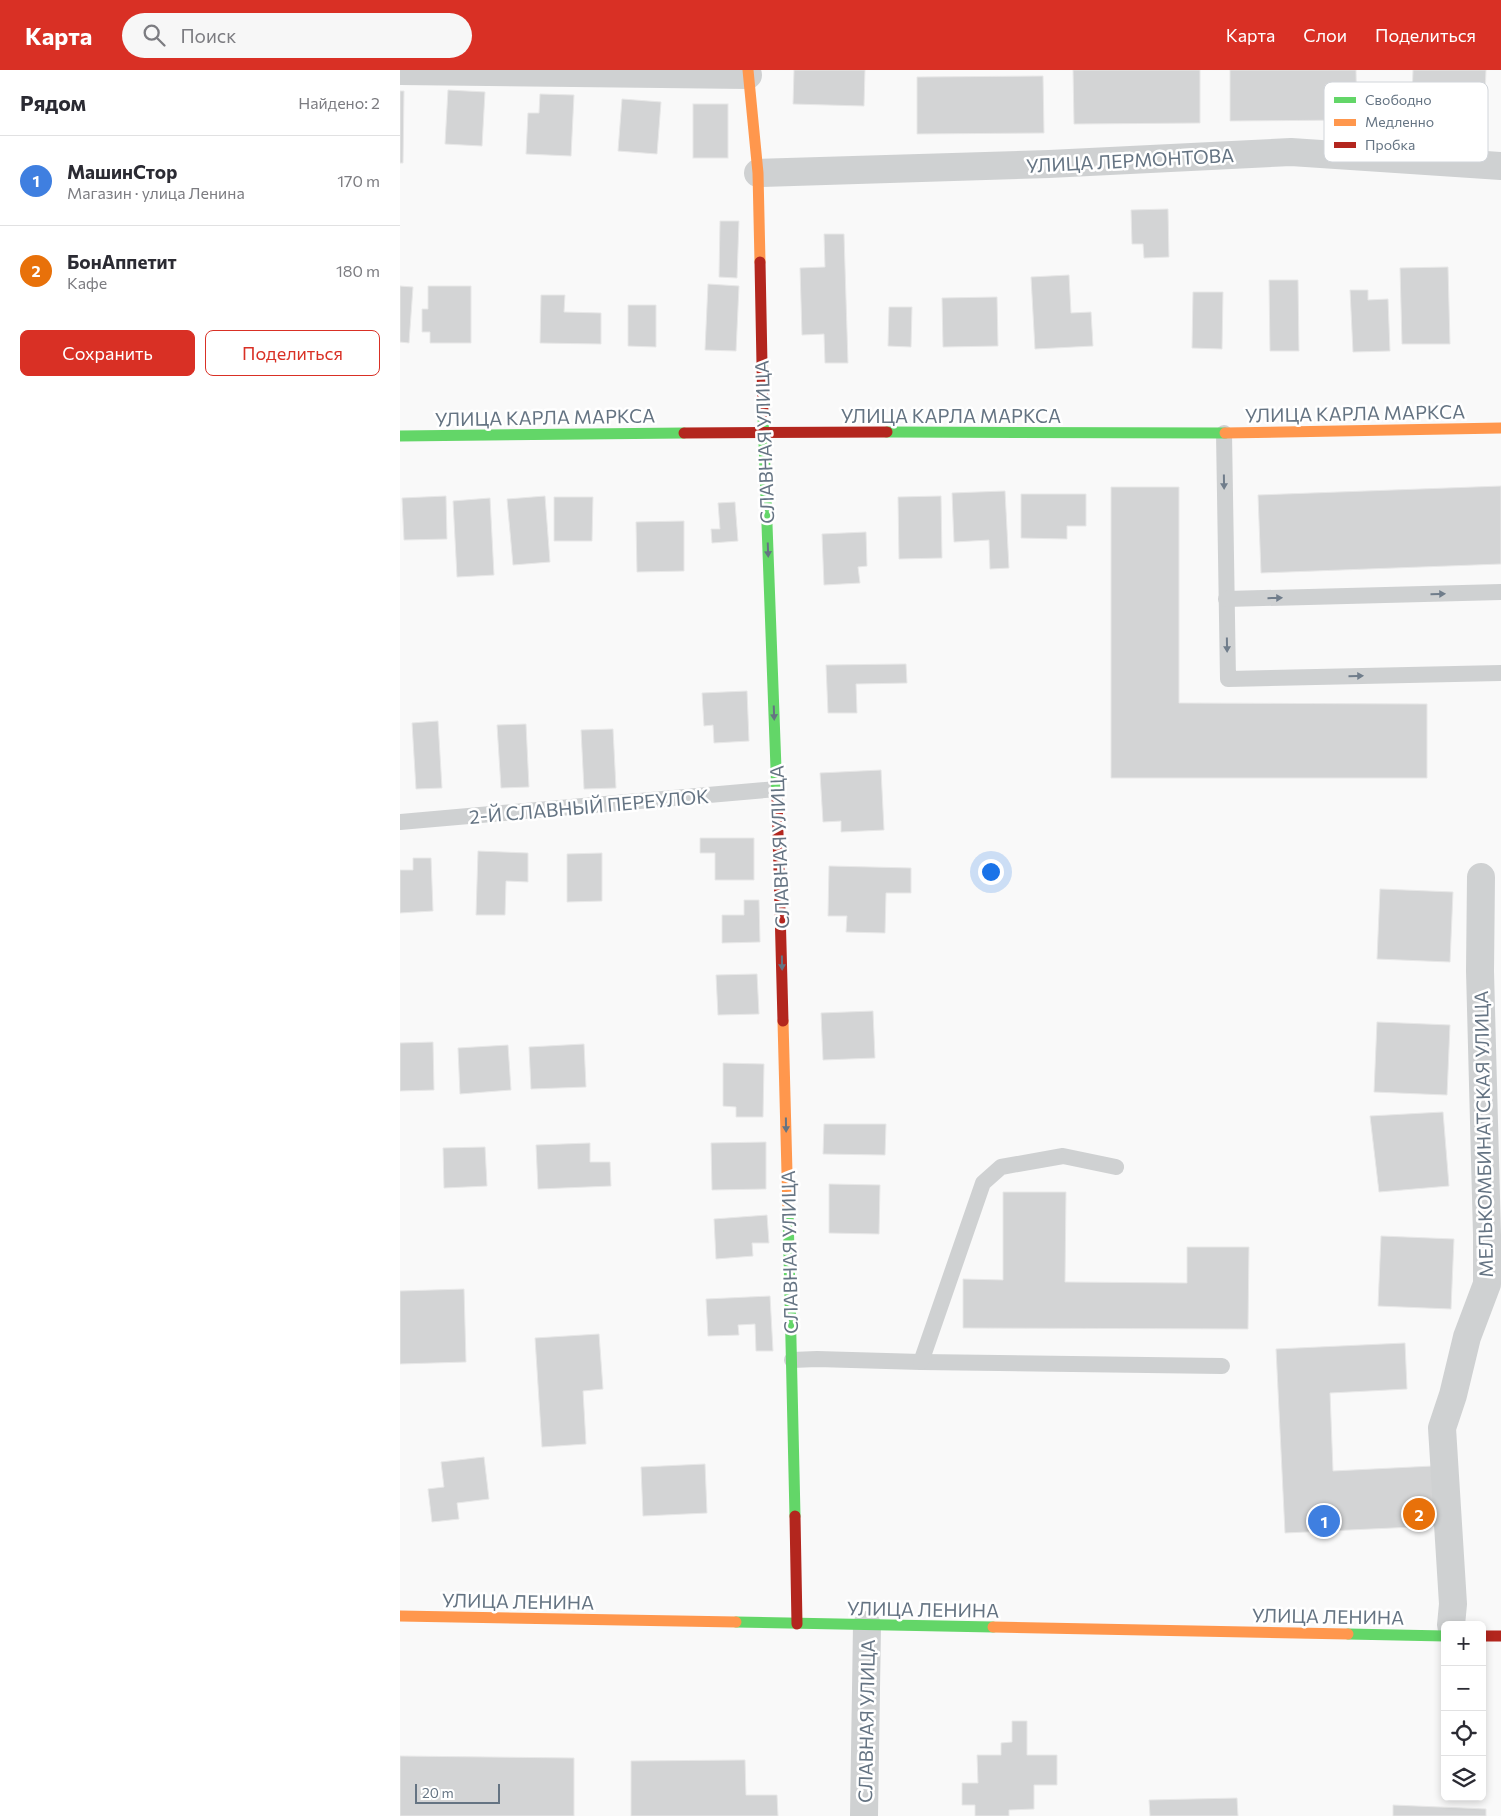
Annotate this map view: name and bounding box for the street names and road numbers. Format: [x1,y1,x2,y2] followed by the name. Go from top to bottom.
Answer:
[1025,143,1235,177] street label: УЛИЦА ЛЕРМОНТОВА
[750,360,778,524] street label: СЛАВНАЯ УЛИЦА
[1245,400,1465,426] street label: УЛИЦА КАРЛА МАРКСА
[435,404,655,430] street label: УЛИЦА КАРЛА МАРКСА
[841,404,1061,427] street label: УЛИЦА КАРЛА МАРКСА
[765,765,793,929] street label: СЛАВНАЯ УЛИЦА
[468,784,710,828] street label: 2-Й СЛАВНЫЙ ПЕРЕУЛОК
[1469,990,1497,1278] street label: МЕЛЬКОМБИНАТСКАЯ УЛИЦА
[776,1170,802,1334] street label: СЛАВНАЯ УЛИЦА
[442,1588,594,1614] street label: УЛИЦА ЛЕНИНА
[847,1596,999,1622] street label: УЛИЦА ЛЕНИНА
[1252,1603,1404,1629] street label: УЛИЦА ЛЕНИНА
[853,1639,879,1803] street label: СЛАВНАЯ УЛИЦА

